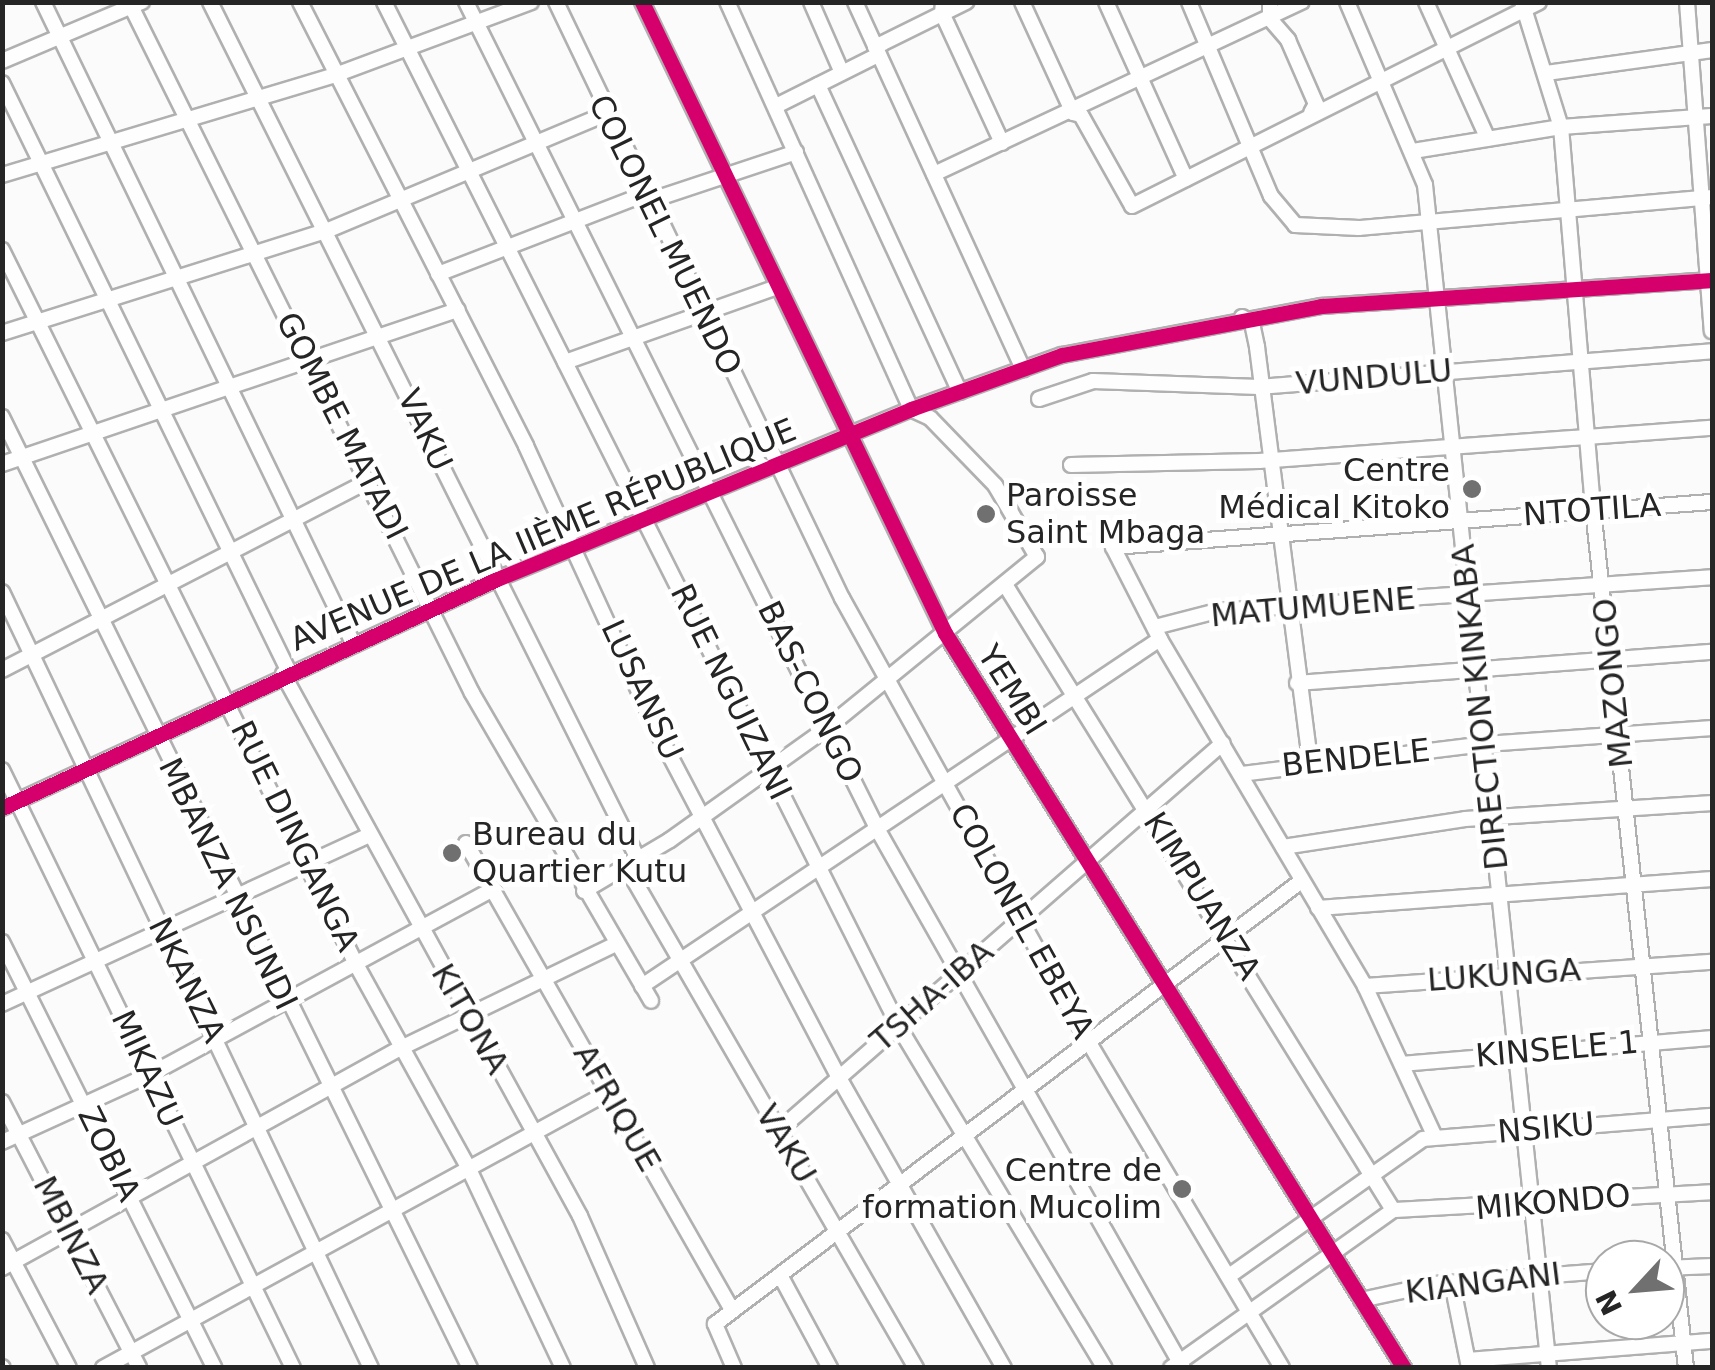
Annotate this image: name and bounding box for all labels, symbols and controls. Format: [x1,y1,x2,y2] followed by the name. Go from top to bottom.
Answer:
[581,89,749,381] street label: COLONEL MUENDO
[268,306,416,546] street label: GOMBE MATADI
[1294,351,1454,403] street label: VUNDULU
[390,383,460,477] street label: VAKU
[284,411,802,659] street label: AVENUE DE LA IIÈME RÉPUBLIQUE
[1218,452,1450,527] place label: Centre Médical Kitoko
[1459,476,1485,502] marker: Centre Médical Kitoko
[1006,477,1205,552] place label: Paroisse Saint Mbaga
[1522,486,1662,534] street label: NTOTILA
[975,503,997,525] marker: Paroisse Saint Mbaga
[1444,542,1516,872] street label: DIRECTION KINKABA
[662,578,800,806] street label: RUE NGUIZANI
[1209,579,1417,635] street label: MATUMUENE
[750,595,870,789] street label: BAS-CONGO
[1585,596,1641,770] street label: MAZONGO
[593,614,691,766] street label: LUSANSU
[970,638,1054,742] street label: YEMBI
[223,715,367,957] street label: RUE DINGANGA
[1280,731,1432,785] street label: BENDELE
[150,752,306,1016] street label: MBANZA NSUNDI
[941,797,1103,1045] street label: COLONEL EBEYA
[1135,805,1269,987] street label: KIMPUANZA
[472,816,687,891] place label: Bureau du Quartier Kutu
[441,842,463,864] marker: Bureau du Quartier Kutu
[140,911,234,1049] street label: NKANZA
[863,932,1001,1060] street label: TSHA-IBA
[1426,950,1582,1000] street label: LUKUNGA
[423,957,517,1081] street label: KITONA
[103,1004,191,1134] street label: MIKAZU
[1474,1023,1640,1075] street label: KINSELE 1
[565,1037,669,1179] street label: AFRIQUE
[748,1098,824,1190] street label: VAKU
[70,1100,148,1208] street label: ZOBIA
[1496,1105,1596,1151] street label: NSIKU
[862,1152,1162,1227] place label: Centre de formation Mucolim
[25,1170,117,1300] street label: MBINZA
[1474,1176,1632,1228] street label: MIKONDO
[1171,1178,1193,1200] marker: Centre de formation Mucolim
[1585,1240,1685,1340] north arrow
[1403,1254,1563,1312] street label: KIANGANI
[1589,1285,1629,1320] text: N

